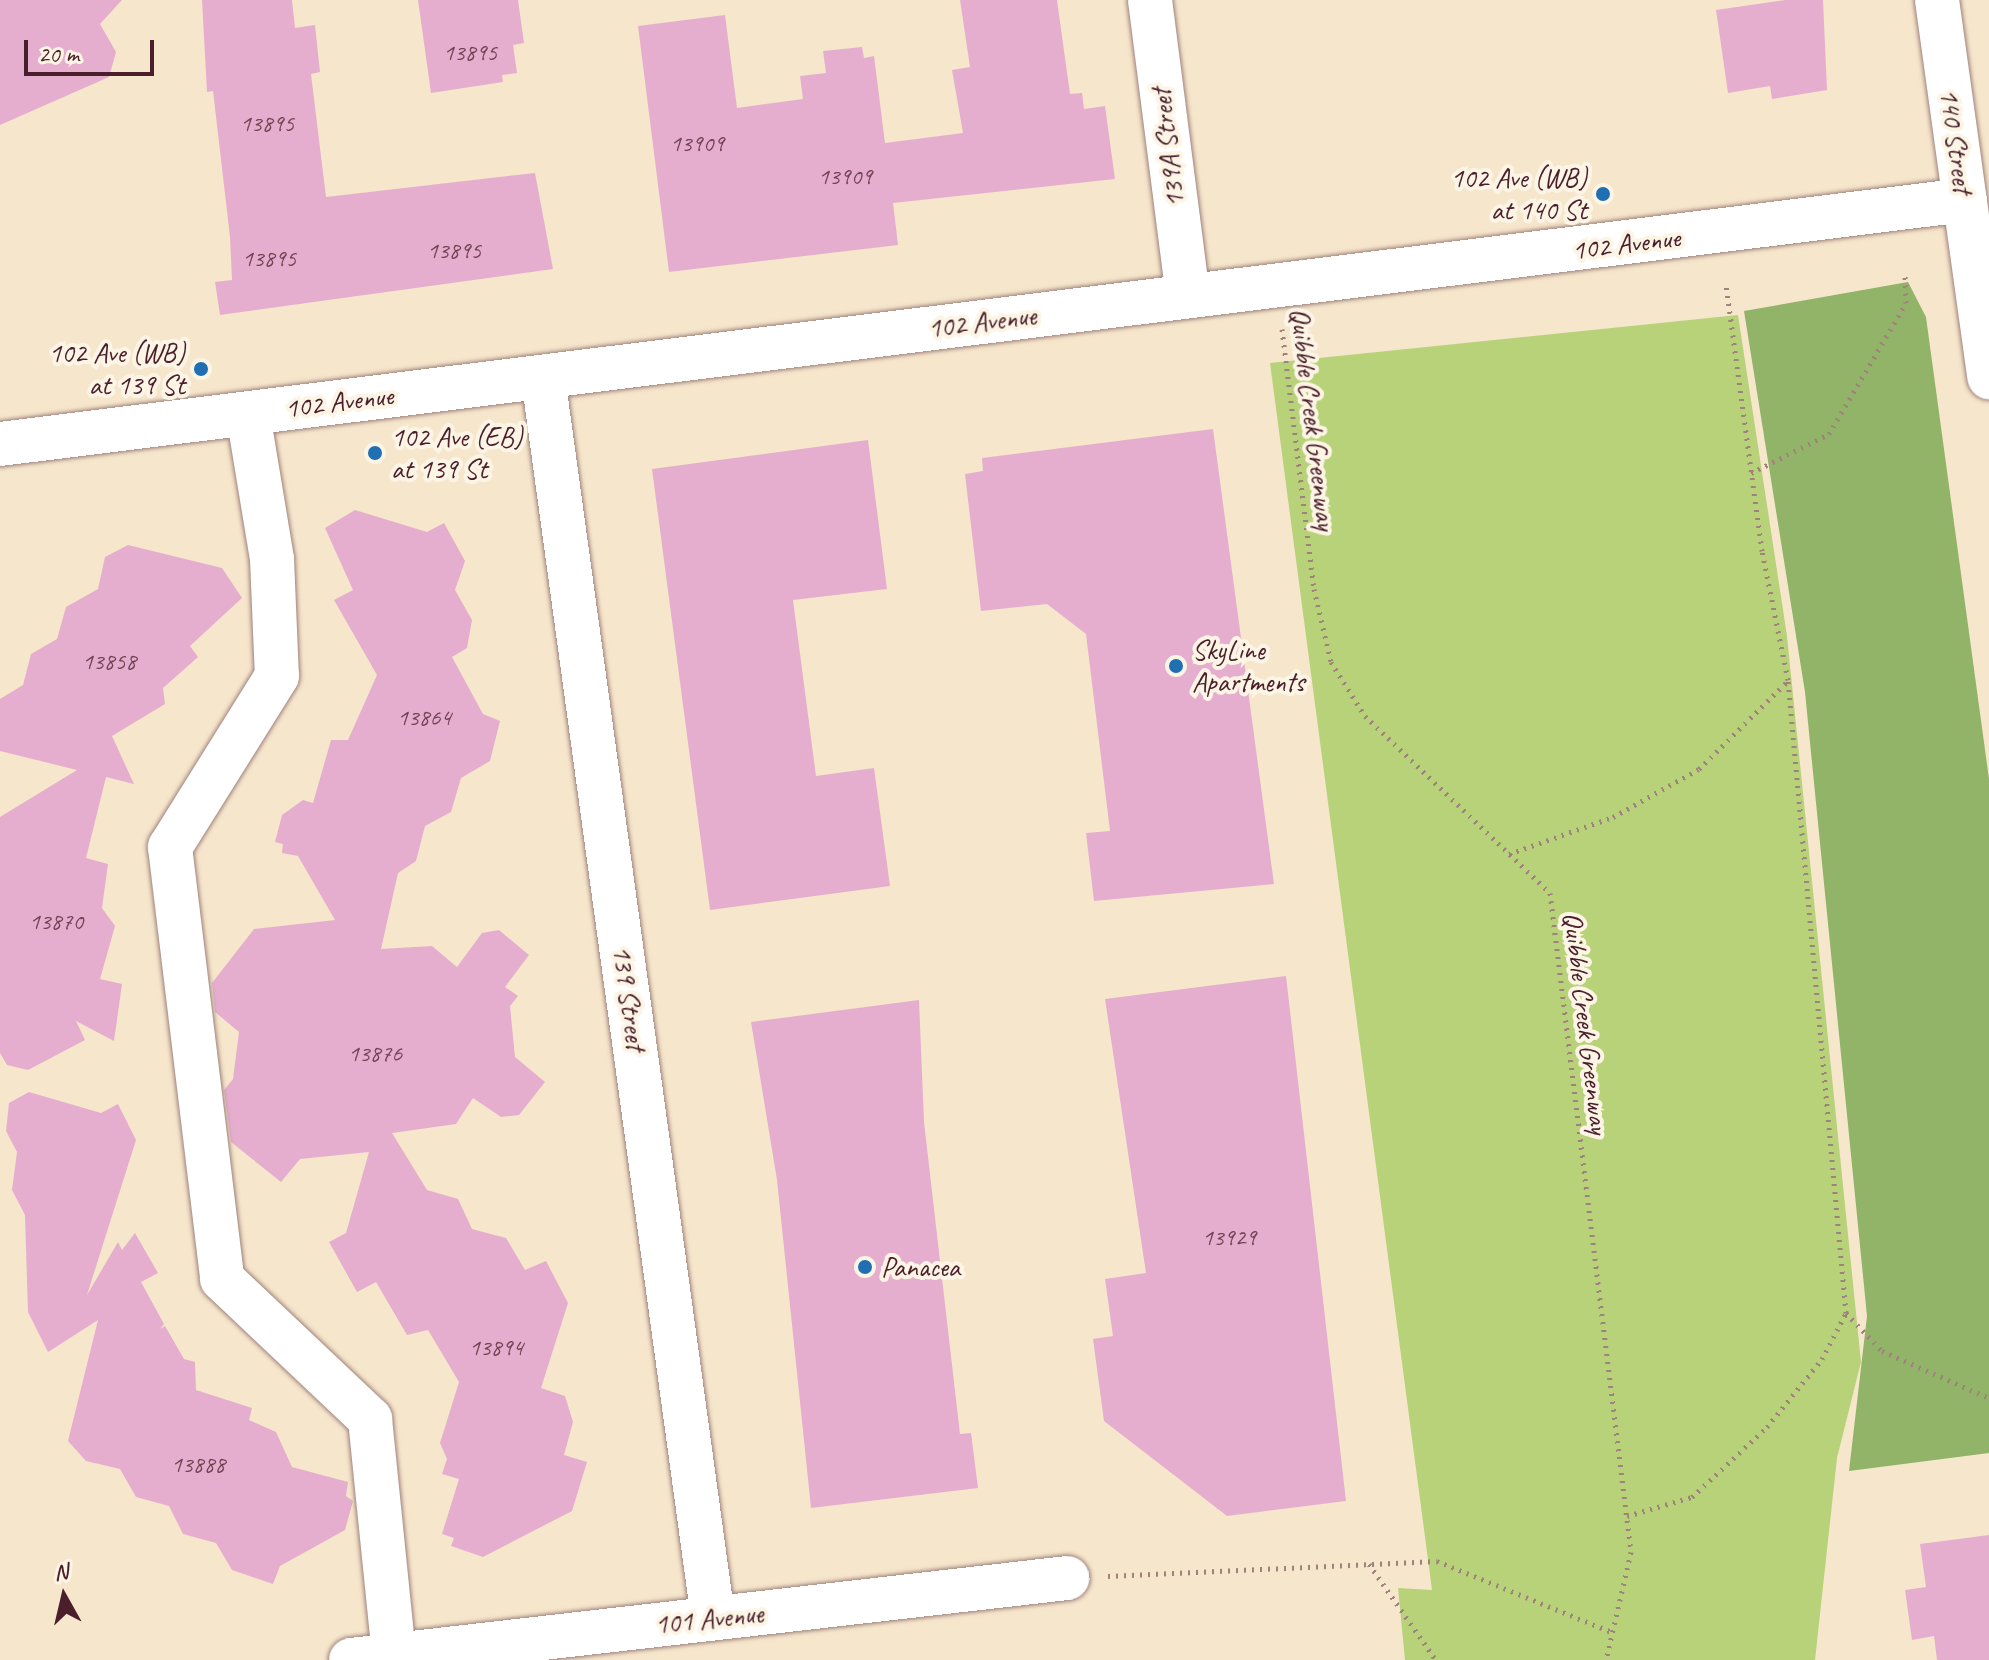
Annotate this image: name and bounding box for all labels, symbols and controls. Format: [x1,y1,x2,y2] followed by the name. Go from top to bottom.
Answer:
[28,24,158,74] scale bar
[38,39,79,69] text: 20 m
[443,39,497,67] house number: 13895
[1932,86,1980,196] street label: 140 Street
[1144,87,1192,209] street label: 139A Street
[240,110,294,138] house number: 13895
[670,130,724,158] house number: 13909
[1450,161,1587,227] place label: 102 Ave (WB) at 140 St
[818,163,872,191] house number: 13909
[1594,185,1612,203] marker: 102 Ave (WB) at 140 St
[1570,221,1682,267] street label: 102 Avenue
[427,237,481,265] house number: 13895
[242,245,296,273] house number: 13895
[926,299,1038,345] street label: 102 Avenue
[1283,306,1343,532] street label: Quibble Creek Greenway
[48,336,185,402] place label: 102 Ave (WB) at 139 St
[192,360,210,378] marker: 102 Ave (WB) at 139 St
[283,379,395,425] street label: 102 Avenue
[391,420,522,486] place label: 102 Ave (EB) at 139 St
[366,444,384,462] marker: 102 Ave (EB) at 139 St
[1192,633,1304,699] place label: SkyLine Apartments
[82,648,136,676] house number: 13858
[1167,657,1185,675] marker: SkyLine Apartments
[397,704,451,732] house number: 13864
[29,908,83,936] house number: 13870
[1556,910,1616,1136] street label: Quibble Creek Greenway
[605,943,653,1053] street label: 139 Street
[348,1040,402,1068] house number: 13876
[1202,1224,1256,1252] house number: 13929
[881,1250,960,1284] place label: Panacea
[856,1258,874,1276] marker: Panacea
[469,1334,523,1362] house number: 13894
[171,1451,225,1479] house number: 13888
[24,1556,104,1636] north arrow
[52,1557,69,1587] text: N
[653,1597,765,1641] street label: 101 Avenue

